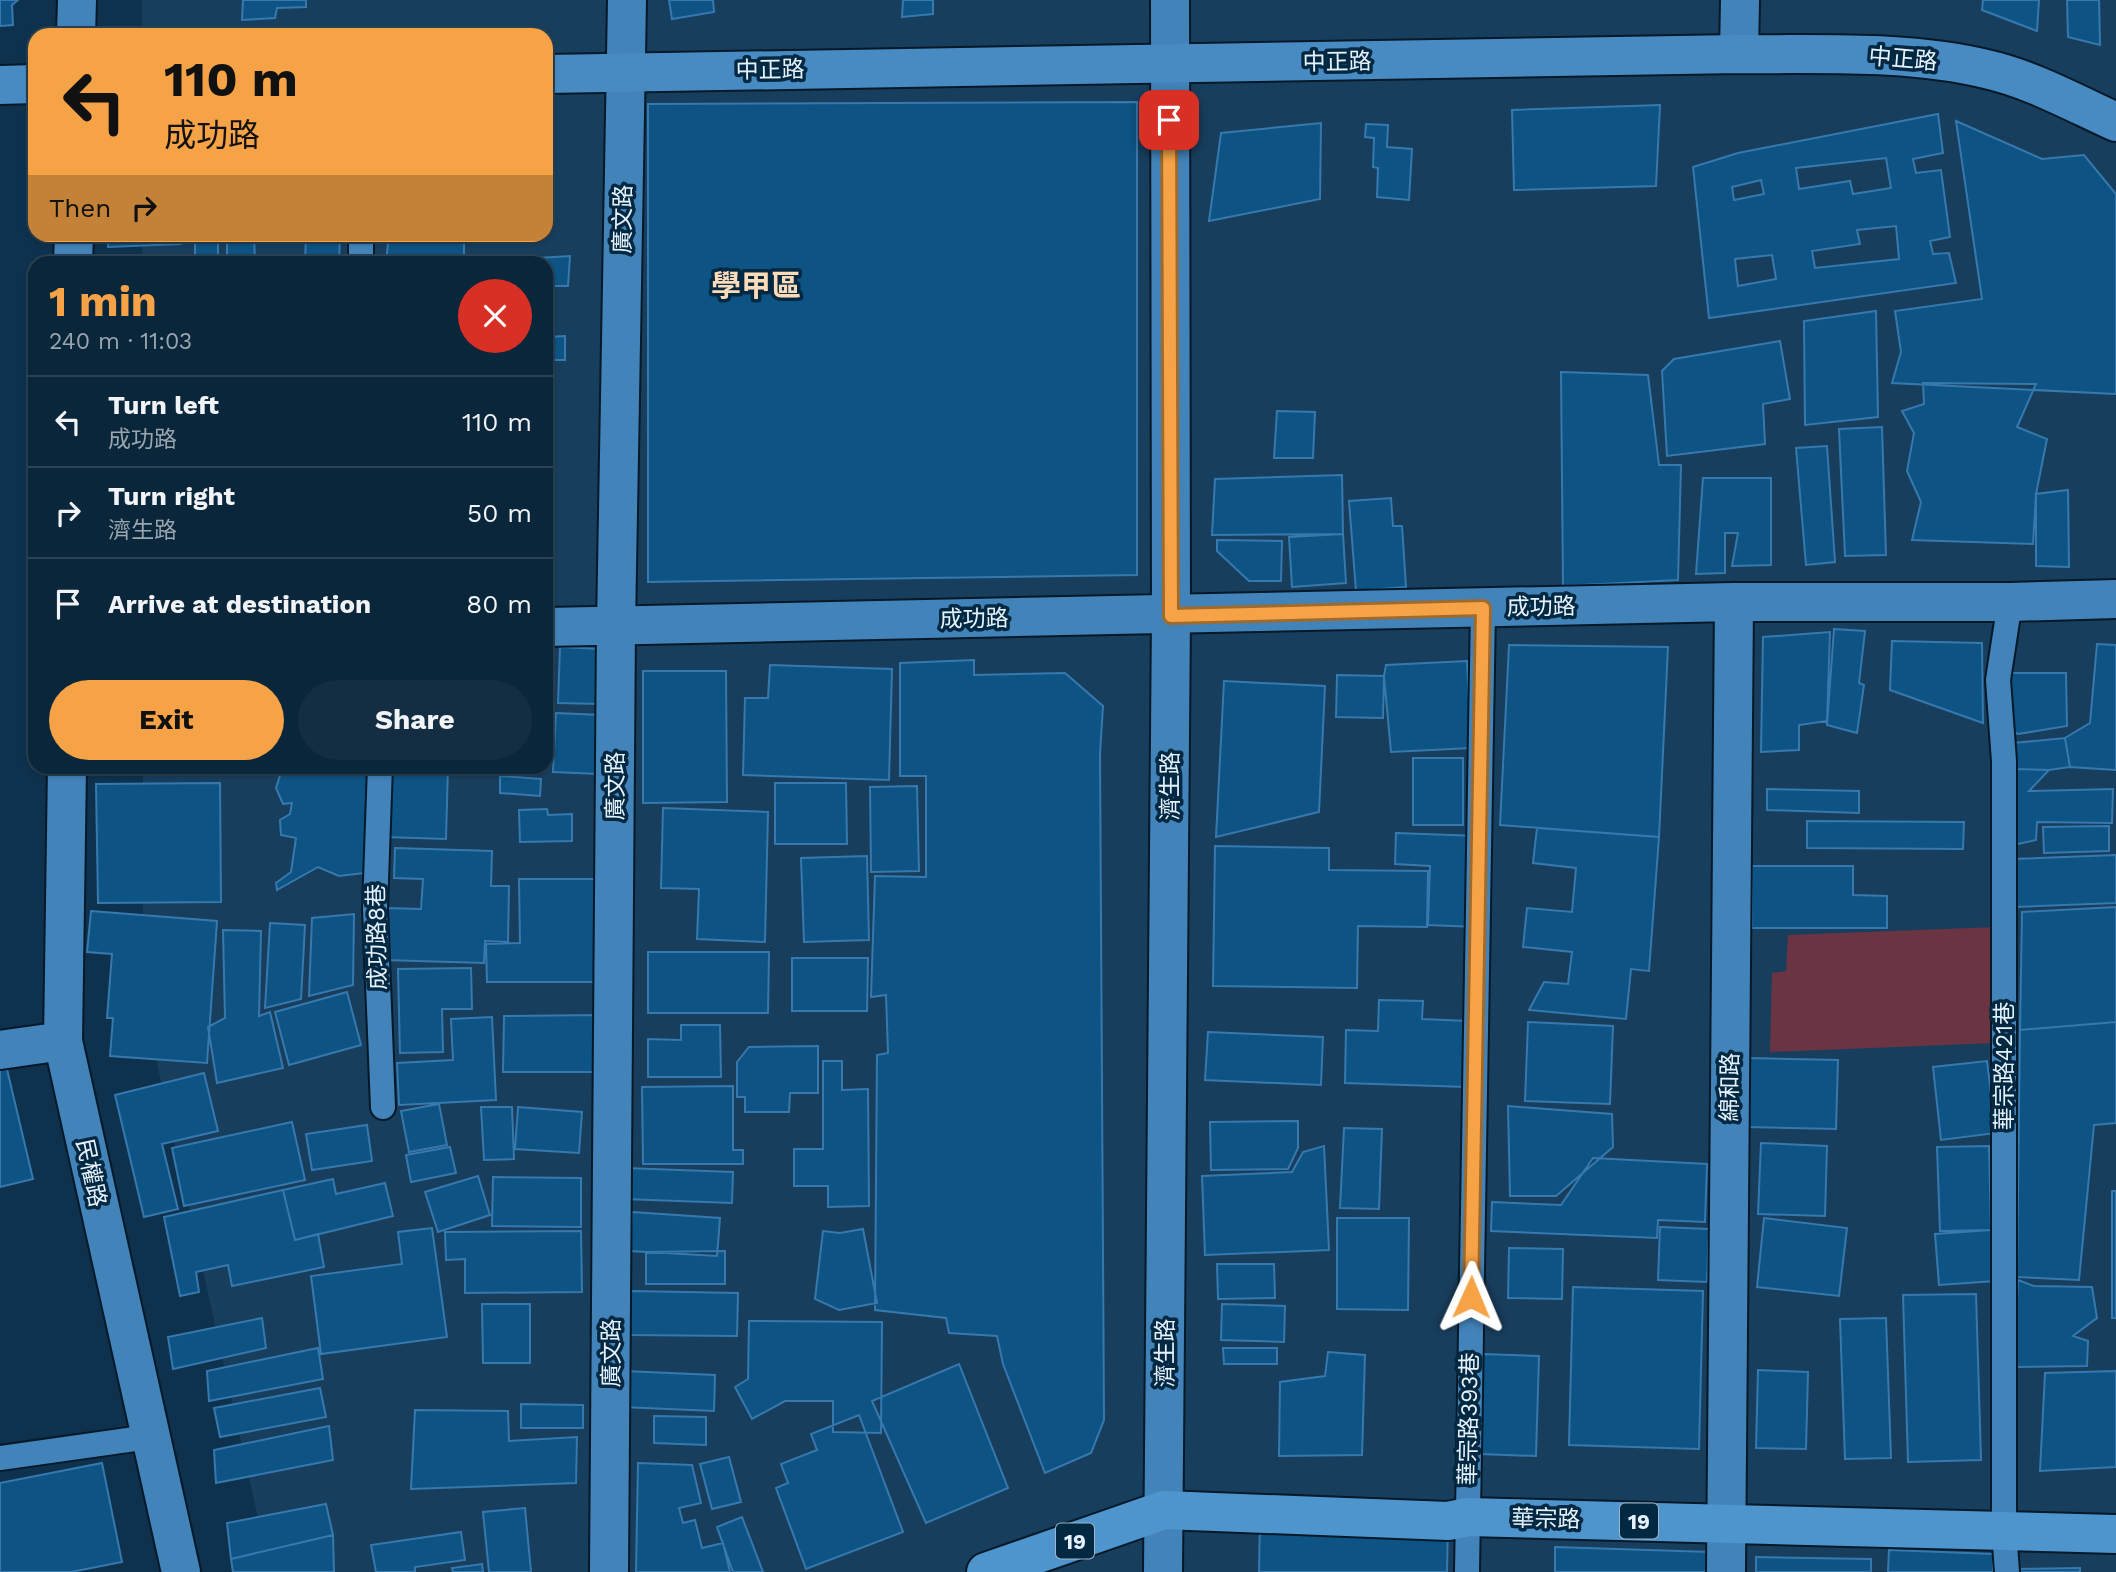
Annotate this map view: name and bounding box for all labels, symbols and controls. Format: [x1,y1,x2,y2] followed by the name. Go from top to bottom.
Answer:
[1867,43,1939,75] street label: 中正路
[1302,48,1372,76] street label: 中正路
[164,50,298,108] text: 110 m
[49,56,140,147] icon: left
[735,56,805,84] street label: 中正路
[1139,90,1199,150] pin
[1150,101,1188,139] icon: arrive
[164,116,260,154] text: 成功路
[609,184,637,254] street label: 廣文路
[125,189,163,227] icon: right
[49,193,111,223] text: Then
[711,268,801,303] district label: 學甲區
[49,277,157,326] text: 1 min
[458,279,532,353] button: close
[49,328,192,355] text: 240 m · 11:03
[108,390,219,420] text: Turn left
[49,403,87,441] icon: left
[462,407,532,437] text: 110 m
[108,426,177,453] text: 成功路
[108,481,235,511] text: Turn right
[49,494,87,532] icon: right
[467,498,532,528] text: 50 m
[108,517,177,544] text: 濟生路
[49,585,87,623] icon: arrive
[108,589,371,619] text: Arrive at destination
[466,589,532,619] text: 80 m
[1506,593,1576,621] street label: 成功路
[939,605,1009,633] street label: 成功路
[49,680,284,760] button: Exit
[298,680,532,760] button: Share
[602,752,629,821] street label: 廣文路
[1157,752,1184,821] street label: 濟生路
[363,884,391,990] street label: 成功路8巷
[1991,1002,2018,1130] street label: 華宗路421巷
[1716,1052,1744,1122] street label: 綿和路
[71,1136,111,1210] street label: 民權路
[1434,1260,1508,1334] position arrow
[598,1319,625,1388] street label: 廣文路
[1152,1319,1179,1388] street label: 濟生路
[1454,1352,1484,1486] street label: 華宗路393巷
[1620,1504,1658,1538] road number: 19
[1511,1505,1581,1533] street label: 華宗路
[1056,1524,1094,1558] road number: 19

